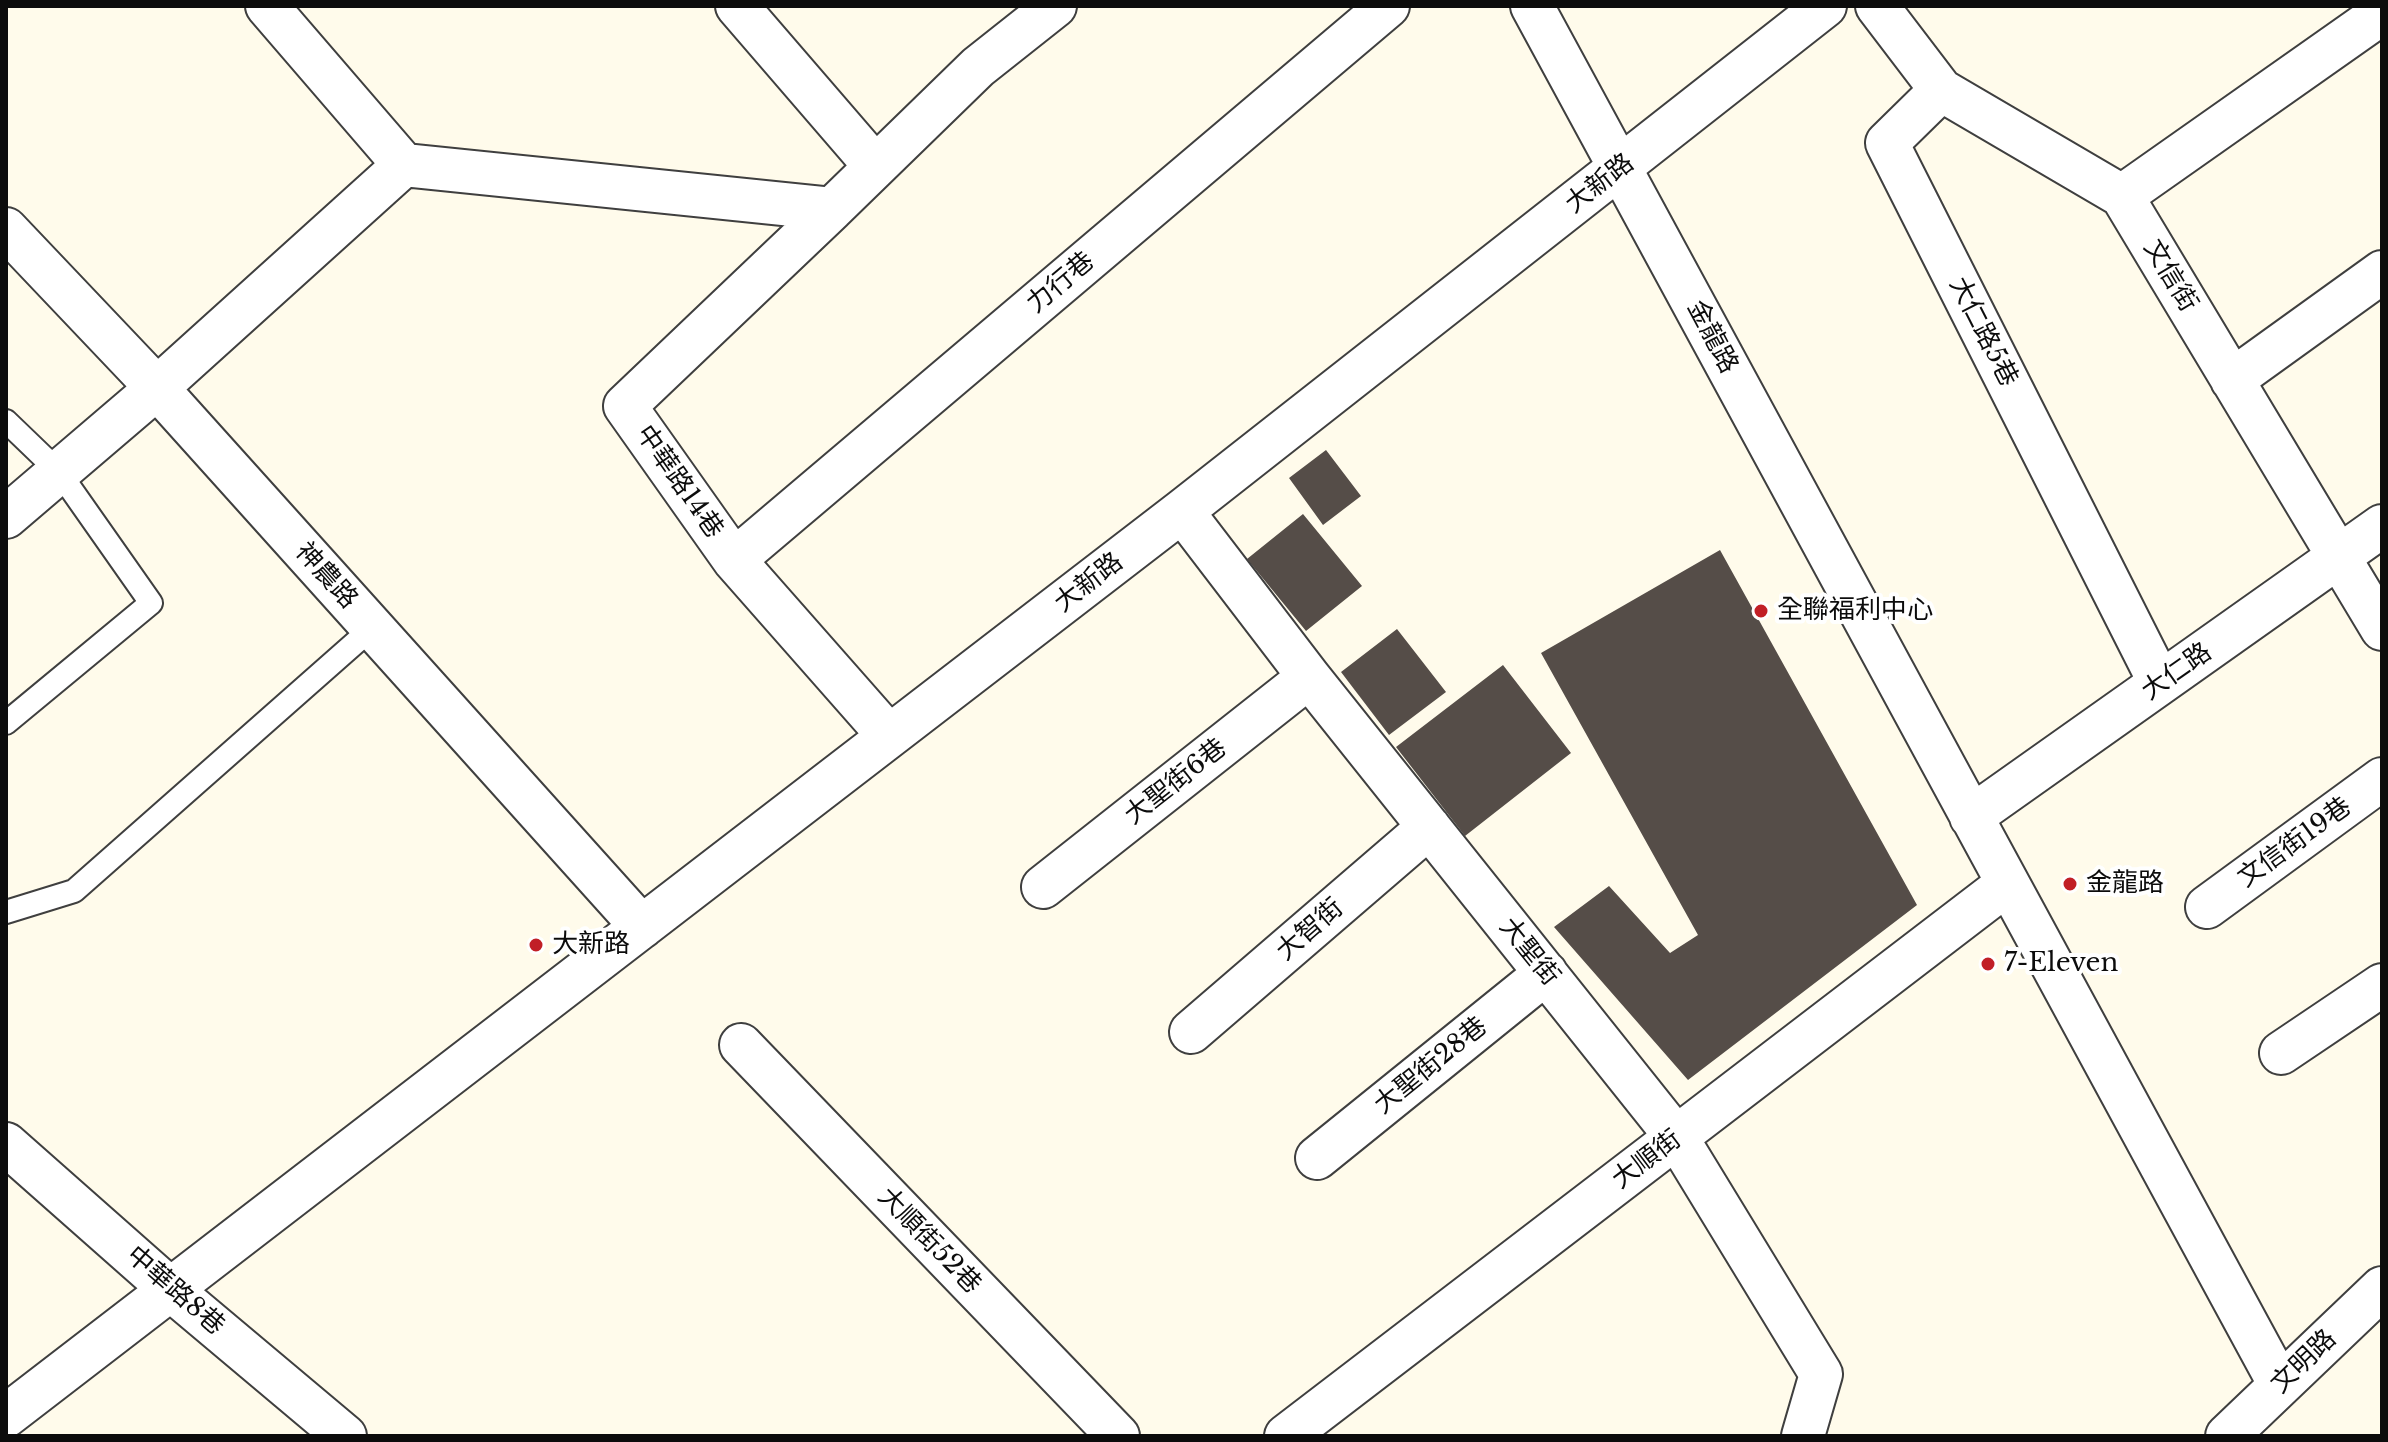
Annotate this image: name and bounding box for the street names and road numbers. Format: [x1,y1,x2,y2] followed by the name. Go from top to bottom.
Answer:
[1560,148,1640,220] street label: 大新路
[2137,235,2203,317] street label: 文信街
[1021,246,1101,320] street label: 力行巷
[1942,272,2024,392] street label: 大仁路5巷
[1680,295,1744,379] street label: 金龍路
[629,419,729,545] street label: 中華路14巷
[288,537,364,615] street label: 神農路
[1049,547,1129,619] street label: 大新路
[2136,637,2218,707] street label: 大仁路
[1119,733,1233,831] street label: 大聖街6巷
[2232,791,2358,895] street label: 文信街19巷
[1270,893,1350,967] street label: 大智街
[1492,912,1566,992] street label: 大聖街
[1368,1011,1494,1121] street label: 大聖街28巷
[1606,1124,1688,1196] street label: 大順街
[871,1182,987,1300] street label: 大順街52巷
[120,1240,230,1342] street label: 中華路8巷
[2265,1324,2343,1400] street label: 文明路

